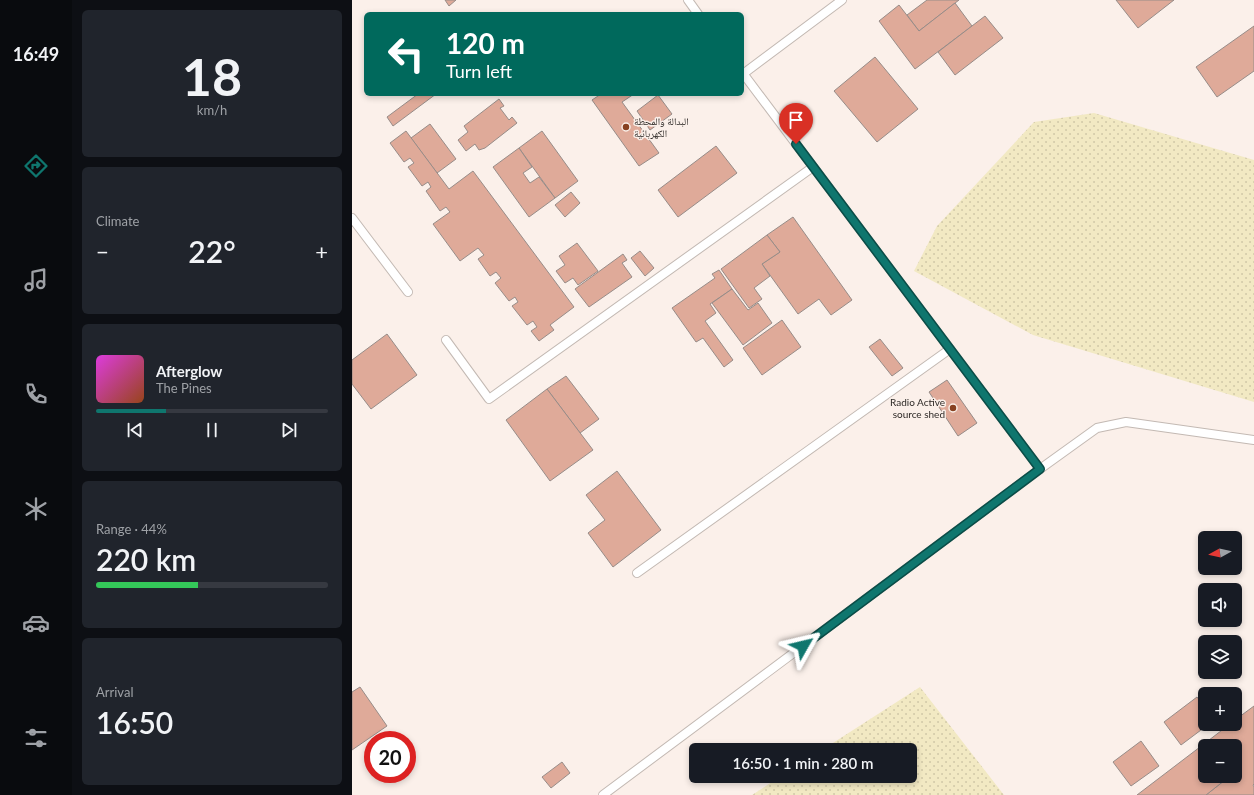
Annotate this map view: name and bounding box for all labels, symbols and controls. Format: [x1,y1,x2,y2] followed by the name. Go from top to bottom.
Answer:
[446,26,525,60] text: 120 m
[380,28,432,80] icon: left
[13,43,59,65] text: 16:49
[182,45,242,107] text: 18
[446,60,512,82] text: Turn left
[197,102,227,118] text: km/h
[779,103,813,144] pin
[785,109,807,131] icon: arrive
[634,115,689,139] place label: البدالة والمحطة الكهربائية
[621,122,631,132] marker: البدالة والمحطة الكهربائية
[22,152,50,180] icon: directions
[96,213,139,229] text: Climate
[188,233,236,269] text: 22°
[96,238,109,265] text: −
[315,238,328,265] text: +
[22,266,50,294] icon: music
[156,362,222,380] text: Afterglow
[22,380,50,408] icon: phone
[156,380,212,396] text: The Pines
[890,396,945,420] place label: Radio Active source shed
[948,403,958,413] marker: Radio Active source shed
[124,419,146,441] icon: previous
[201,419,223,441] icon: pause
[278,419,300,441] icon: next
[22,495,50,523] icon: climate
[96,521,167,537] text: Range · 44%
[1198,531,1242,575] north arrow
[1198,531,1242,783] map controls
[96,541,196,577] text: 220 km
[1198,583,1242,627] button: sound
[22,609,50,637] icon: car
[782,625,824,667] position arrow
[1198,635,1242,679] button: layers
[96,684,133,700] text: Arrival
[1198,687,1242,731] button: +
[96,704,173,740] text: 16:50
[22,724,50,752] icon: filters
[364,731,416,783] speed limit sign: 20
[1198,739,1242,783] button: −
[733,754,873,772] text: 16:50 · 1 min · 280 m

